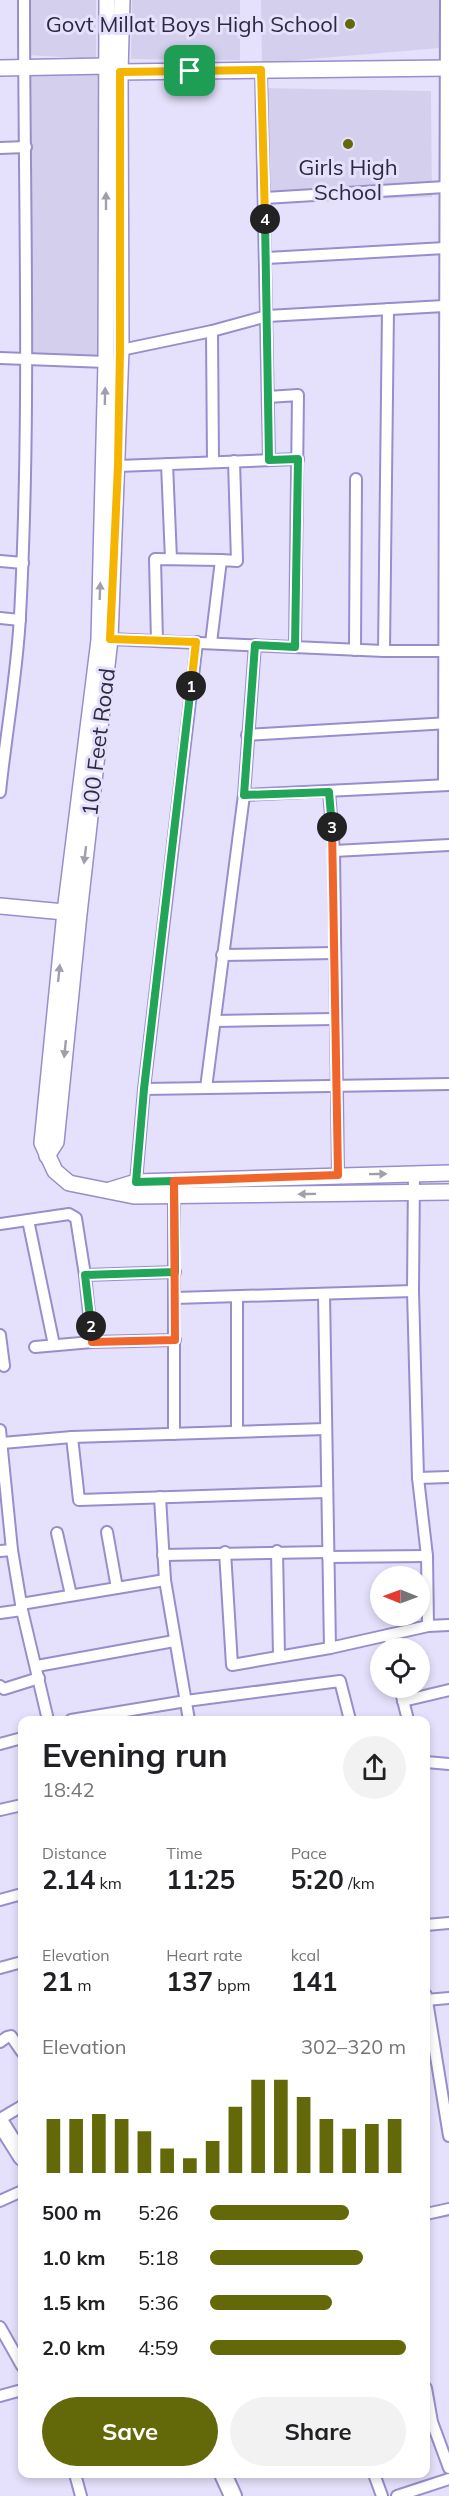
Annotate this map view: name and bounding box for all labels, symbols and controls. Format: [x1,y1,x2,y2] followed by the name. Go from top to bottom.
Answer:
[46,10,338,38] place label: Govt Millat Boys High School
[343,17,357,31] marker: Govt Millat Boys High School
[164,45,215,96] pin
[173,54,206,87] icon: arrive
[341,137,355,151] marker: Girls High School
[298,153,398,206] place label: Girls High School
[101,192,111,211] one-way arrow
[250,204,280,234] pin: 4
[260,209,270,229] text: 4
[100,387,110,406] one-way arrow
[95,582,105,601] one-way arrow
[75,667,121,817] street label: 100 Feet Road
[176,671,206,701] pin: 1
[186,676,196,696] text: 1
[317,812,347,842] pin: 3
[327,817,337,837] text: 3
[81,845,90,864] one-way arrow
[54,963,64,982] one-way arrow
[60,1039,70,1058] one-way arrow
[368,1169,387,1179] one-way arrow
[297,1189,316,1199] one-way arrow
[76,1311,106,1341] pin: 2
[86,1316,96,1336] text: 2
[370,1566,430,1626] north arrow
[370,1566,430,1698] map controls
[370,1638,430,1698] button: locate
[42,1734,228,1775] text: Evening run
[343,1736,406,1799] button: share
[42,1777,95,1802] text: 18:42
[42,1843,107,1863] text: Distance
[166,1843,203,1863] text: Time
[291,1843,327,1863] text: Pace
[42,1863,95,1896] text: 2.14
[166,1863,235,1896] text: 11:25
[291,1863,344,1896] text: 5:20
[95,1873,122,1893] text: km
[344,1873,375,1893] text: /km
[42,1945,110,1965] text: Elevation
[166,1945,242,1965] text: Heart rate
[291,1945,320,1965] text: kcal
[42,1965,73,1998] text: 21
[166,1965,213,1998] text: 137
[291,1965,337,1998] text: 141
[73,1975,91,1995] text: m
[213,1975,251,1995] text: bpm
[42,2034,127,2059] text: Elevation
[301,2034,406,2059] text: 302–320 m
[42,2200,101,2225] text: 500 m
[138,2200,179,2225] text: 5:26
[42,2245,105,2270] text: 1.0 km
[138,2245,179,2270] text: 5:18
[42,2290,105,2315] text: 1.5 km
[138,2290,179,2315] text: 5:36
[42,2335,105,2360] text: 2.0 km
[138,2335,179,2360] text: 4:59
[42,2397,218,2466] button: Save
[230,2397,406,2466] button: Share

